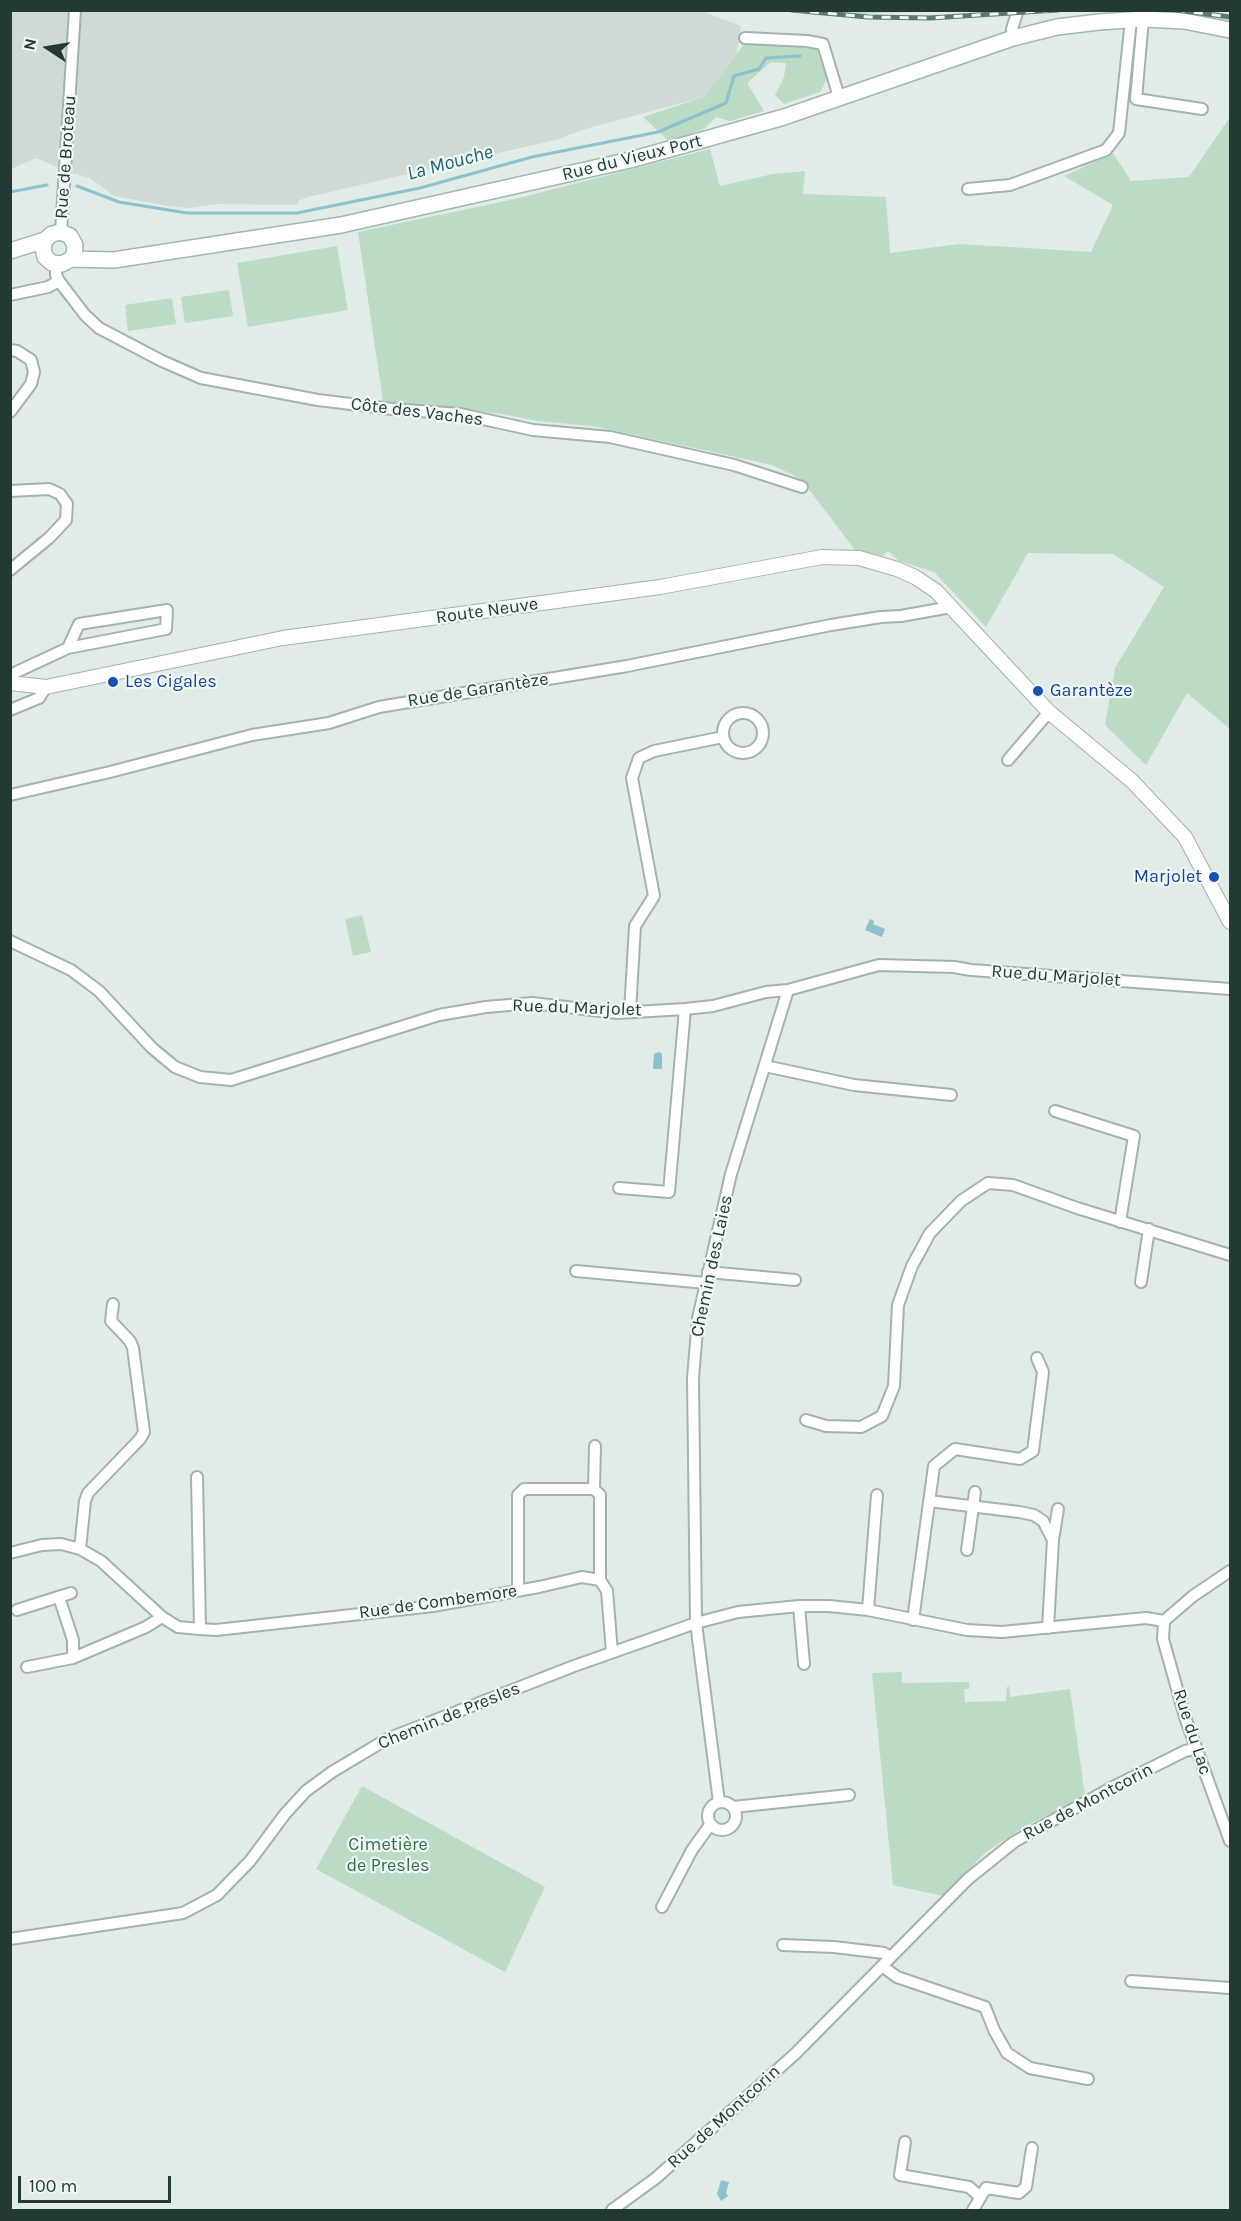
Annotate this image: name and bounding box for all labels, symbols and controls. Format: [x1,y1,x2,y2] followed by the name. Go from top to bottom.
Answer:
[18,18,78,78] north arrow
[19,37,40,52] text: N
[51,94,81,220] street label: Rue de Broteau
[560,130,704,186] street label: Rue du Vieux Port
[404,140,496,186] water label: La Mouche
[350,393,484,431] street label: Côte des Vaches
[435,593,539,629] street label: Route Neuve
[406,668,550,712] street label: Rue de Garantèze
[125,671,217,693] place label: Les Cigales
[106,675,120,689] marker: Les Cigales
[1050,680,1133,702] place label: Garantèze
[1031,684,1045,698] marker: Garantèze
[1134,866,1202,888] place label: Marjolet
[1207,870,1221,884] marker: Marjolet
[991,961,1121,991] street label: Rue du Marjolet
[512,995,642,1021] street label: Rue du Marjolet
[686,1193,738,1339] street label: Chemin des Laies
[357,1580,519,1624] street label: Rue de Combemore
[375,1678,523,1754] street label: Chemin de Presles
[1168,1686,1216,1778] street label: Rue du Lac
[1019,1759,1157,1845] street label: Rue de Montcorin
[346,1834,430,1876] park label: Cimetière de Presles
[663,2061,785,2173] street label: Rue de Montcorin
[21,2164,174,2202] scale bar
[29,2175,77,2197] text: 100 m

